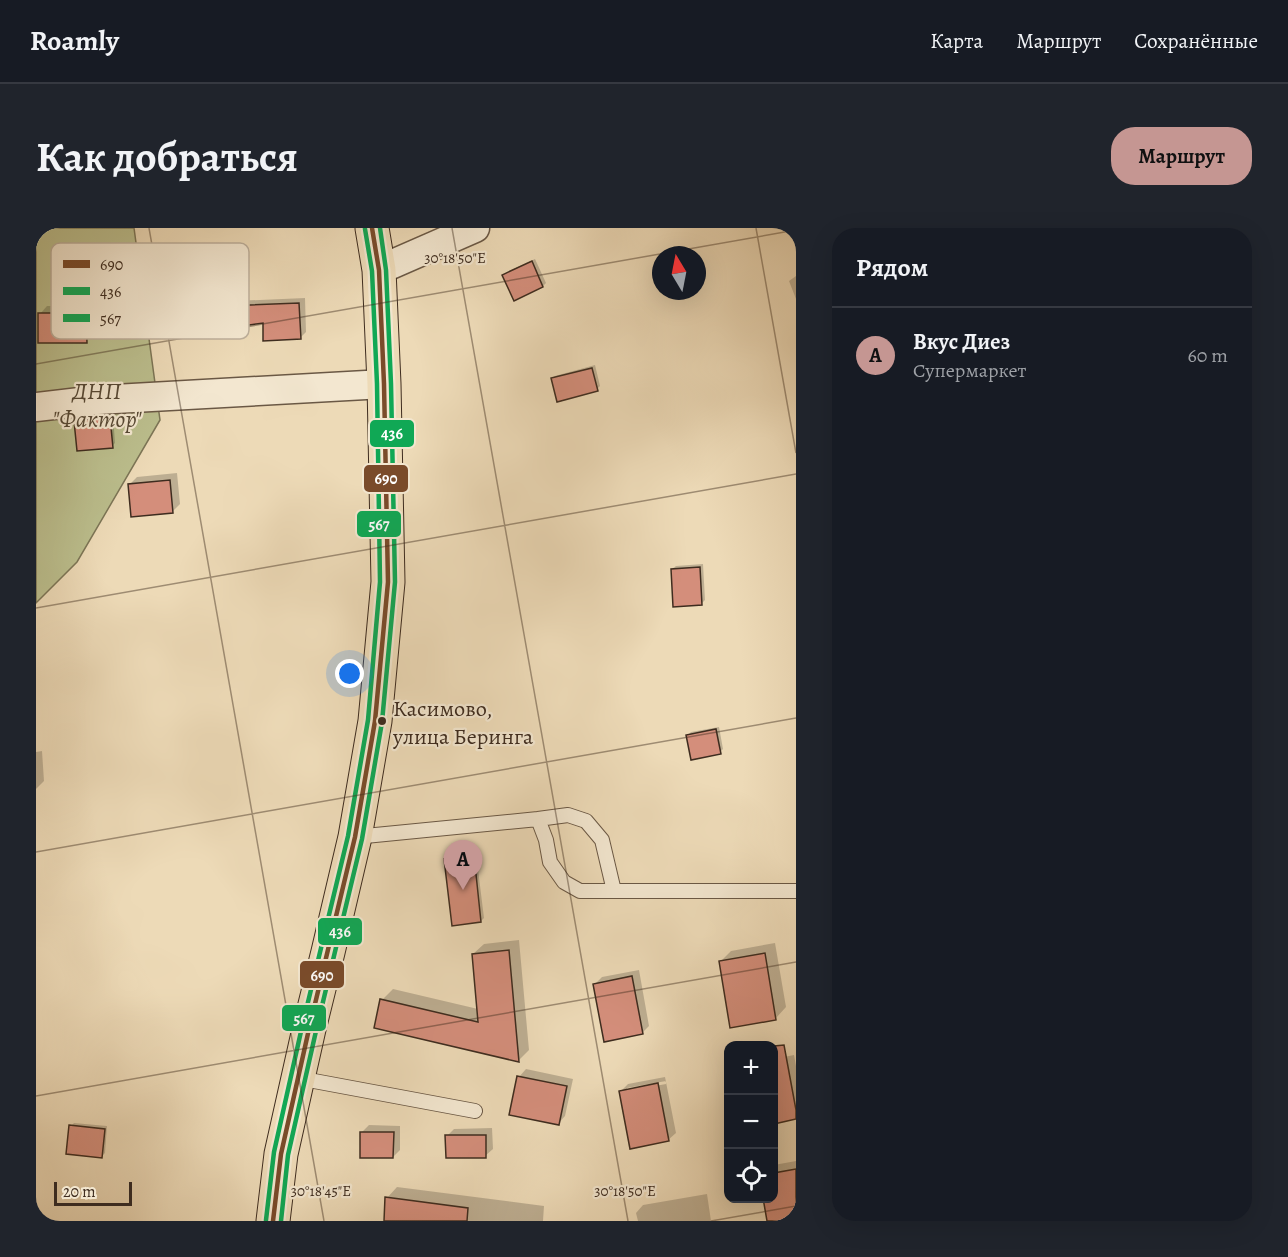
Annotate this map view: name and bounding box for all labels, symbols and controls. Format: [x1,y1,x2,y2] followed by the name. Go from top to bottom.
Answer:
[30,22,119,60] text: Roamly
[930,27,983,55] text: Карта
[1016,27,1101,55] text: Маршрут
[1134,27,1258,55] text: Сохранённые
[1111,127,1252,185] button: Маршрут
[36,128,298,185] text: Как добраться
[51,243,249,339] legend
[652,246,706,300] north arrow
[424,248,486,268] text: 30°18'50"E
[856,250,928,285] text: Рядом
[100,254,123,276] text: 690
[100,281,121,303] text: 436
[100,308,121,330] text: 567
[913,327,1010,357] text: Вкус Диез
[869,342,882,369] text: A
[1188,342,1228,369] text: 60 m
[913,357,1027,384] text: Супермаркет
[52,375,143,435] park label: ДНП "Фактор"
[369,419,415,448] line badge: 436
[381,423,403,445] text: 436
[363,464,409,493] line badge: 690
[375,468,397,490] text: 690
[356,510,402,538] line badge: 567
[368,514,390,536] text: 567
[335,659,364,688] your location
[392,694,534,752] place label: Касимово, улица Беринга
[376,715,388,727] marker: Касимово, улица Беринга
[444,840,482,890] pin: A
[317,917,363,946] line badge: 436
[329,921,351,943] text: 436
[299,960,345,989] line badge: 690
[311,965,333,987] text: 690
[281,1004,327,1032] line badge: 567
[293,1008,315,1030] text: 567
[724,1041,778,1203] map controls
[724,1041,778,1095] button: +
[724,1095,778,1149] button: −
[724,1149,778,1203] button: locate
[54,1179,132,1206] scale bar
[63,1181,96,1203] text: 20 m
[291,1181,351,1201] text: 30°18'45"E
[594,1181,656,1201] text: 30°18'50"E

